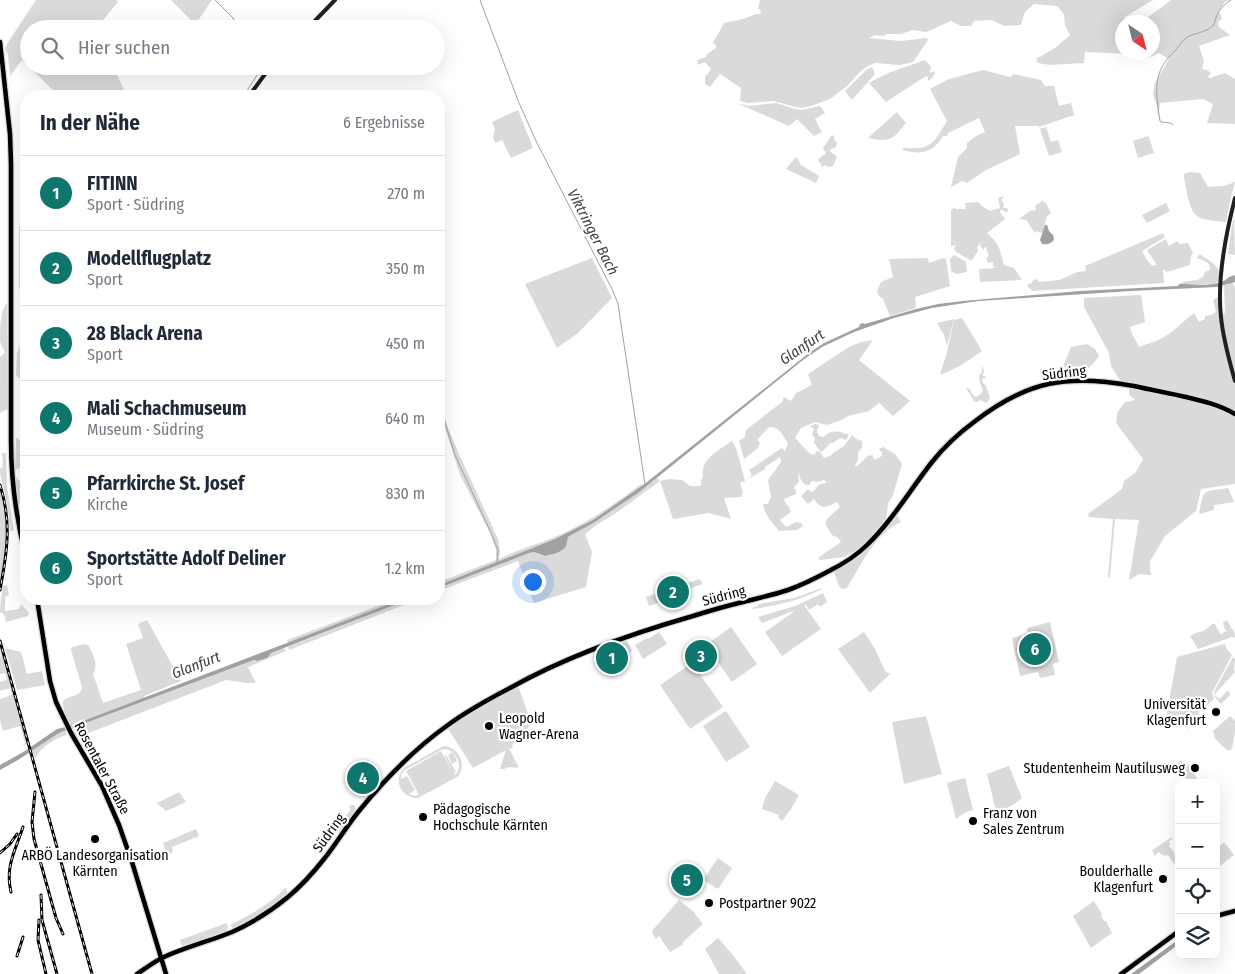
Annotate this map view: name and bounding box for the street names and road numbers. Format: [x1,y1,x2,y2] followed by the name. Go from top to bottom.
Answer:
[1041,362,1087,384] street label: Südring
[700,582,748,610] street label: Südring
[71,719,134,817] street label: Rosentaler Straße
[309,810,349,856] street label: Südring

